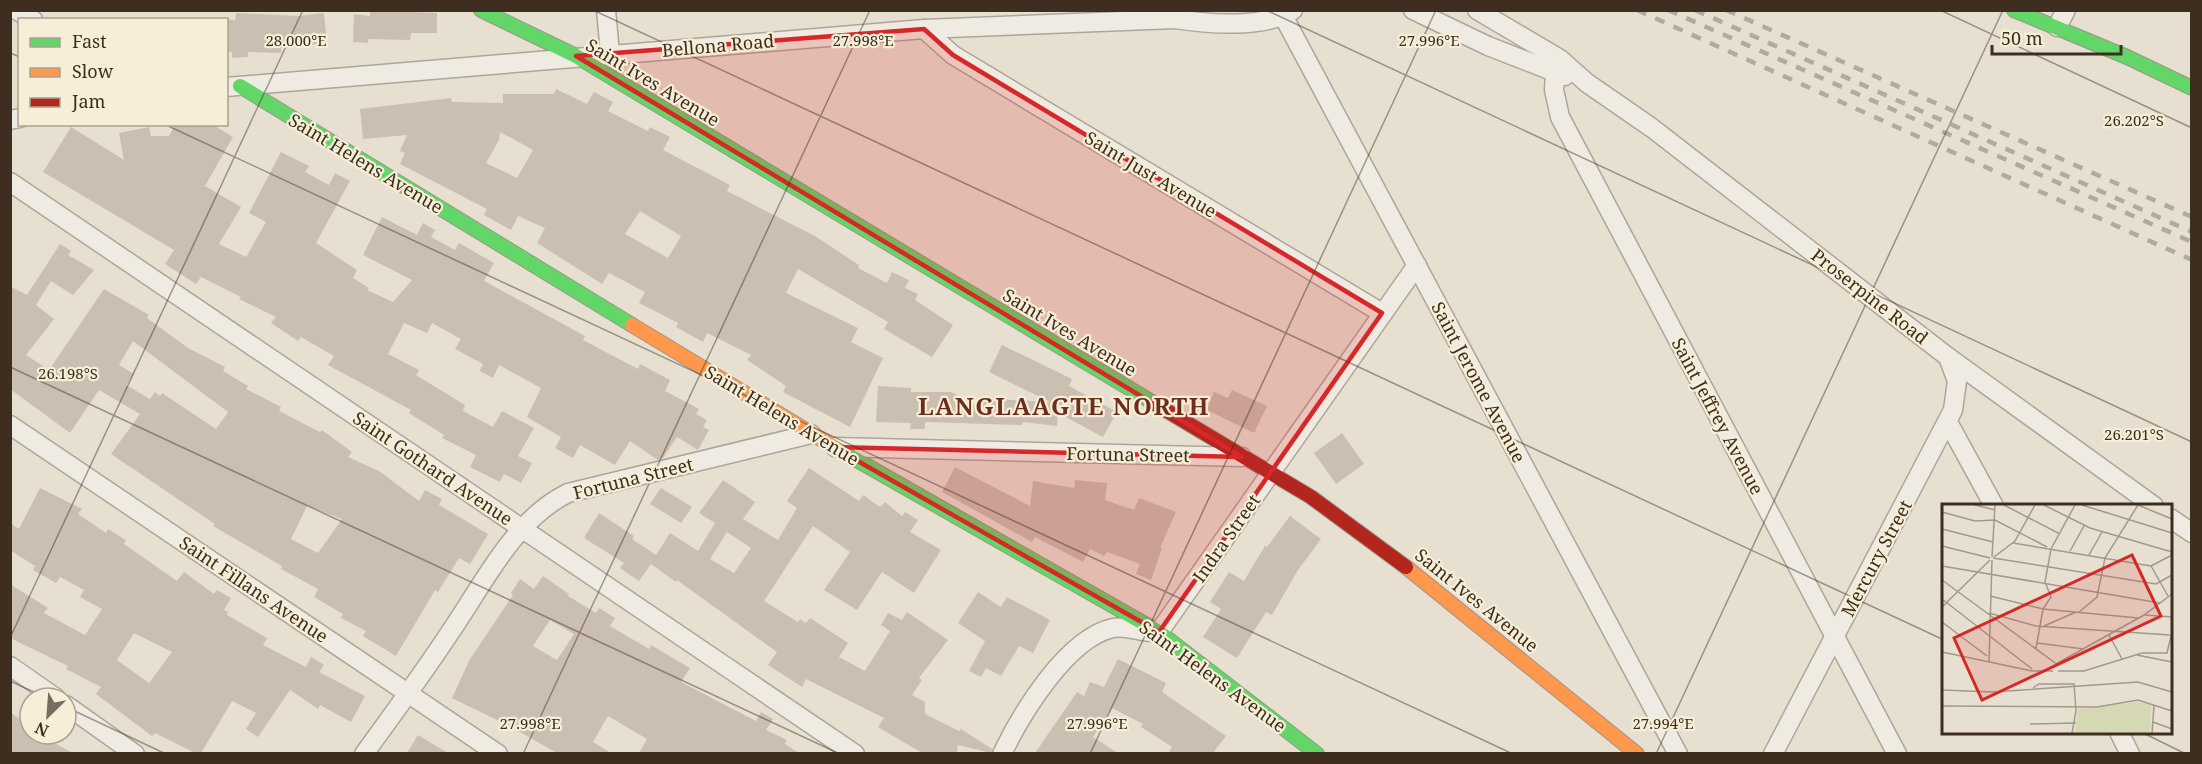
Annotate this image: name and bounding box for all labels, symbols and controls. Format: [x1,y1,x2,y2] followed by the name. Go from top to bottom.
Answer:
[18,18,228,126] legend
[1992,18,2121,56] scale bar
[2001,26,2043,50] text: 50 m
[661,28,775,62] street label: Bellona Road
[72,29,107,53] text: Fast
[265,30,327,50] text: 28.000°E
[832,30,894,50] text: 27.998°E
[1398,30,1460,50] text: 27.996°E
[582,33,724,131] street label: Saint Ives Avenue
[72,59,114,83] text: Slow
[71,89,106,113] text: Jam
[284,107,448,219] street label: Saint Helens Avenue
[2104,110,2164,130] text: 26.202°S
[1081,125,1221,223] street label: Saint Just Avenue
[1807,243,1933,349] street label: Proserpine Road
[999,283,1141,381] street label: Saint Ives Avenue
[1426,297,1532,467] street label: Saint Jerome Avenue
[1666,333,1770,499] street label: Saint Jeffrey Avenue
[700,359,864,471] street label: Saint Helens Avenue
[38,363,98,383] text: 26.198°S
[918,389,1210,422] district label: LANGLAAGTE NORTH
[348,405,518,531] street label: Saint Gothard Avenue
[2104,424,2164,444] text: 26.201°S
[1066,441,1190,467] street label: Fortuna Street
[570,451,696,505] street label: Fortuna Street
[1187,489,1265,587] street label: Indra Street
[1835,495,1917,621] street label: Mercury Street
[1942,504,2172,734] inset map
[175,530,333,648] street label: Saint Fillans Avenue
[1410,543,1544,657] street label: Saint Ives Avenue
[1135,615,1291,737] street label: Saint Helens Avenue
[18,686,78,746] north arrow
[499,713,561,733] text: 27.998°E
[1066,713,1128,733] text: 27.996°E
[1632,713,1694,733] text: 27.994°E
[31,717,52,742] text: N

